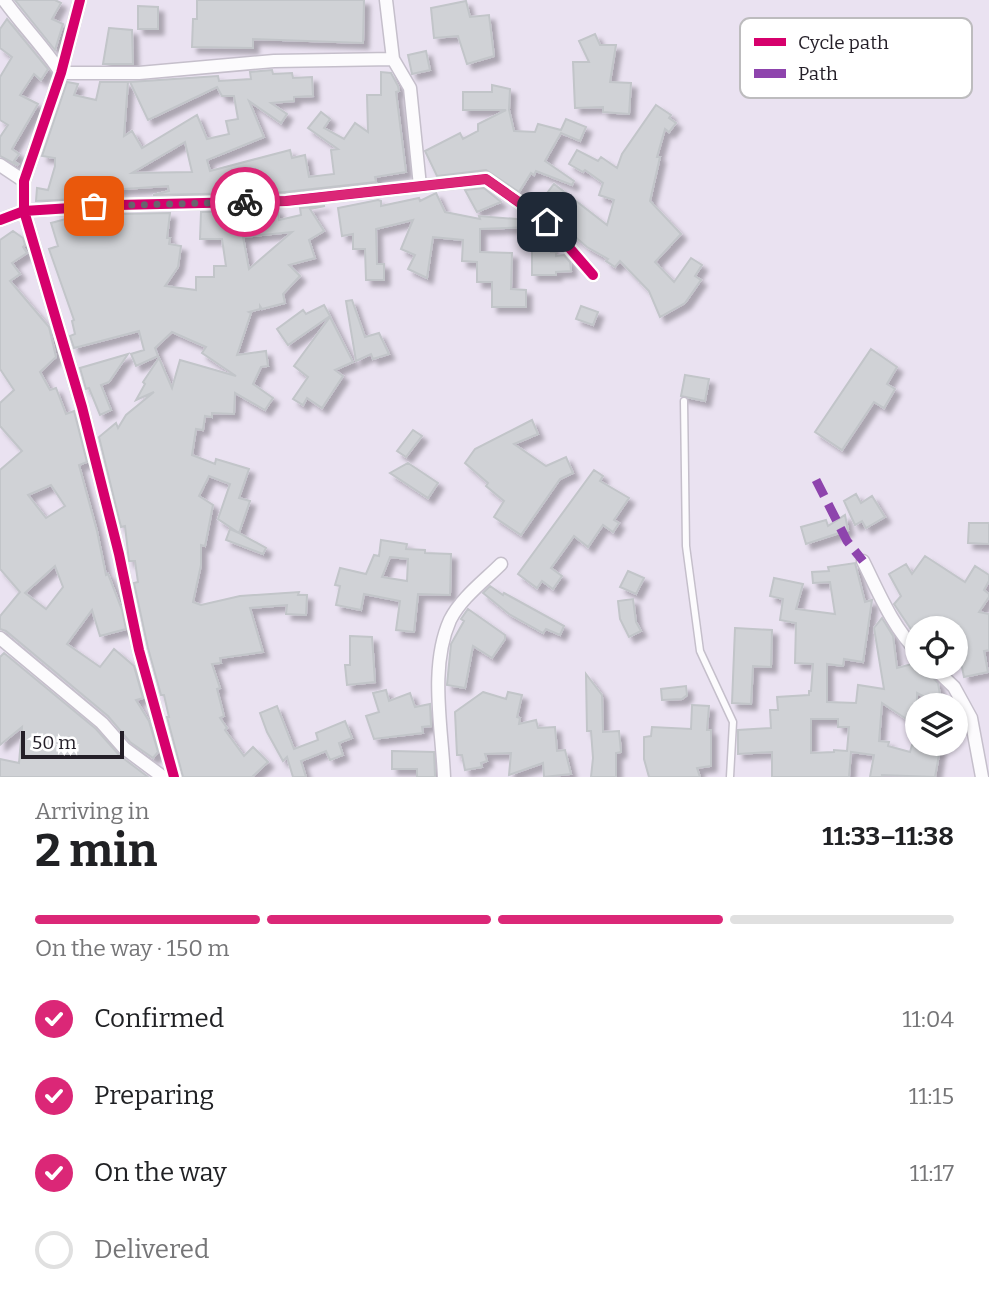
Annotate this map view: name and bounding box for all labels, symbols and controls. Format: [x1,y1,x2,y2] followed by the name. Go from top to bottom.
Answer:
[740,18,972,98] legend
[798,31,889,54] text: Cycle path
[798,62,838,85] text: Path
[210,167,280,237] courier
[64,176,124,236] pin
[226,183,264,221] icon: bike
[75,187,113,225] icon: bag
[517,192,577,252] pin
[528,203,566,241] icon: home
[905,616,968,756] map controls
[905,616,968,679] button: locate
[905,693,968,756] button: layers
[21,728,124,760] scale bar
[32,731,76,754] text: 50 m
[35,797,149,825] text: Arriving in
[822,821,954,852] text: 11:33–11:38
[35,823,157,878] text: 2 min
[35,934,229,962] text: On the way · 150 m
[35,1000,73,1038] icon: check
[94,1003,224,1034] text: Confirmed
[902,1005,954,1033] text: 11:04
[35,1077,73,1115] icon: check
[94,1080,214,1111] text: Preparing
[909,1082,954,1110] text: 11:15
[35,1154,73,1192] icon: check
[94,1157,227,1188] text: On the way
[910,1159,954,1187] text: 11:17
[94,1234,209,1265] text: Delivered

